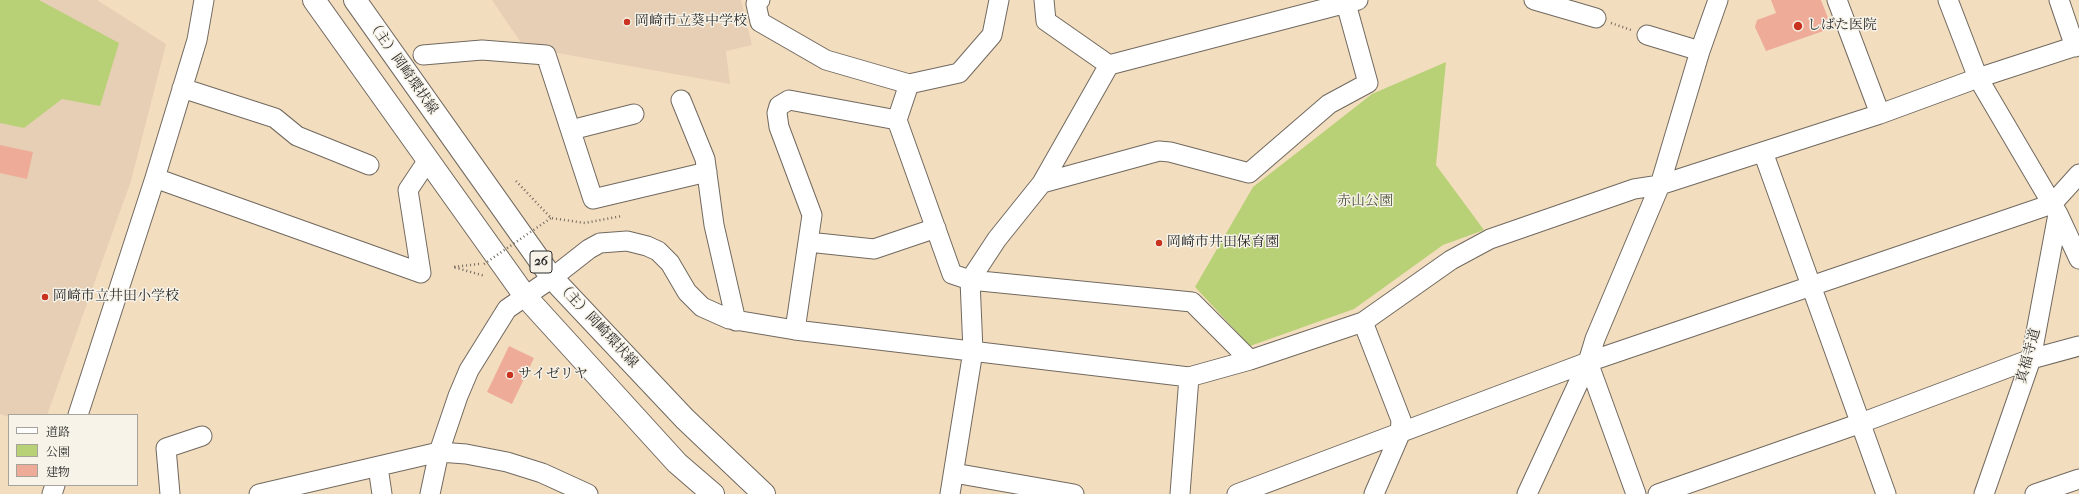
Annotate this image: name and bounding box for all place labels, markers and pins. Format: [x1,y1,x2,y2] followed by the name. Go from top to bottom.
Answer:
[635,14,747,30] place label: 岡崎市立葵中学校
[622,17,632,27] marker: 岡崎市立葵中学校
[1807,18,1877,34] place label: しばた医院
[1792,20,1804,32] marker: しばた医院
[1167,235,1279,251] place label: 岡崎市井田保育園
[1154,238,1164,248] marker: 岡崎市井田保育園
[53,289,179,305] place label: 岡崎市立井田小学校
[40,292,50,302] marker: 岡崎市立井田小学校
[518,367,588,383] place label: サイゼリヤ
[505,370,515,380] marker: サイゼリヤ

